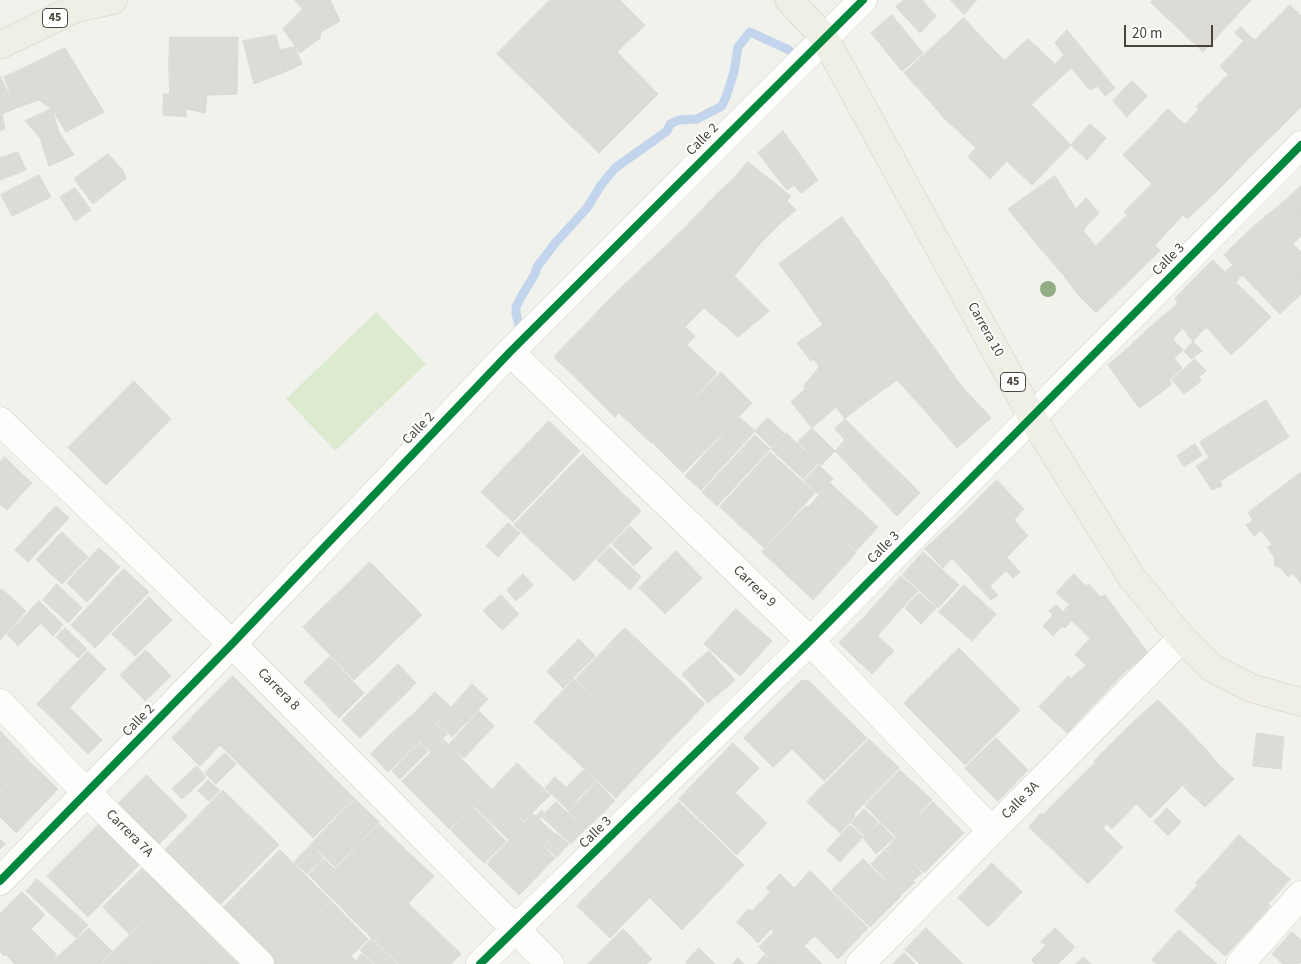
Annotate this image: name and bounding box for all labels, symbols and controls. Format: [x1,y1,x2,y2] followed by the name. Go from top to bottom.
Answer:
[42,8,68,28] road number: 45
[1126,15,1215,47] scale bar
[1132,23,1162,44] text: 20 m
[683,120,723,160] street label: Calle 2
[1149,240,1189,280] street label: Calle 3
[963,300,1007,360] street label: Carrera 10
[1000,372,1026,392] road number: 45
[399,409,439,449] street label: Calle 2
[864,528,904,568] street label: Calle 3
[729,563,779,611] street label: Carrera 9
[253,665,303,715] street label: Carrera 8
[119,701,159,741] street label: Calle 2
[999,779,1043,823] street label: Calle 3A
[102,807,156,861] street label: Carrera 7A
[576,813,616,853] street label: Calle 3

